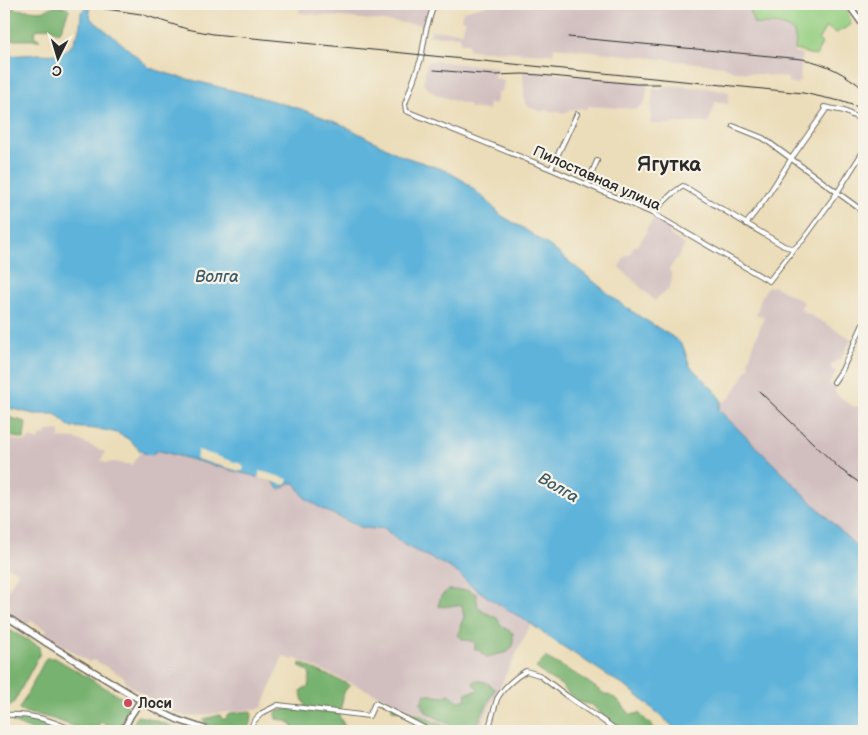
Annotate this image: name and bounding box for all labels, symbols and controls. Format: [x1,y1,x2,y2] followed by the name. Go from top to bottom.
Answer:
[32,32,82,82] north arrow
[51,62,63,79] text: С
[530,142,664,215] street label: Пилоставная улица
[637,153,701,177] district label: Ягутка
[195,268,239,287] water label: Волга
[535,469,582,507] water label: Волга
[137,694,172,713] place label: Лоси
[122,697,134,709] marker: Лоси

